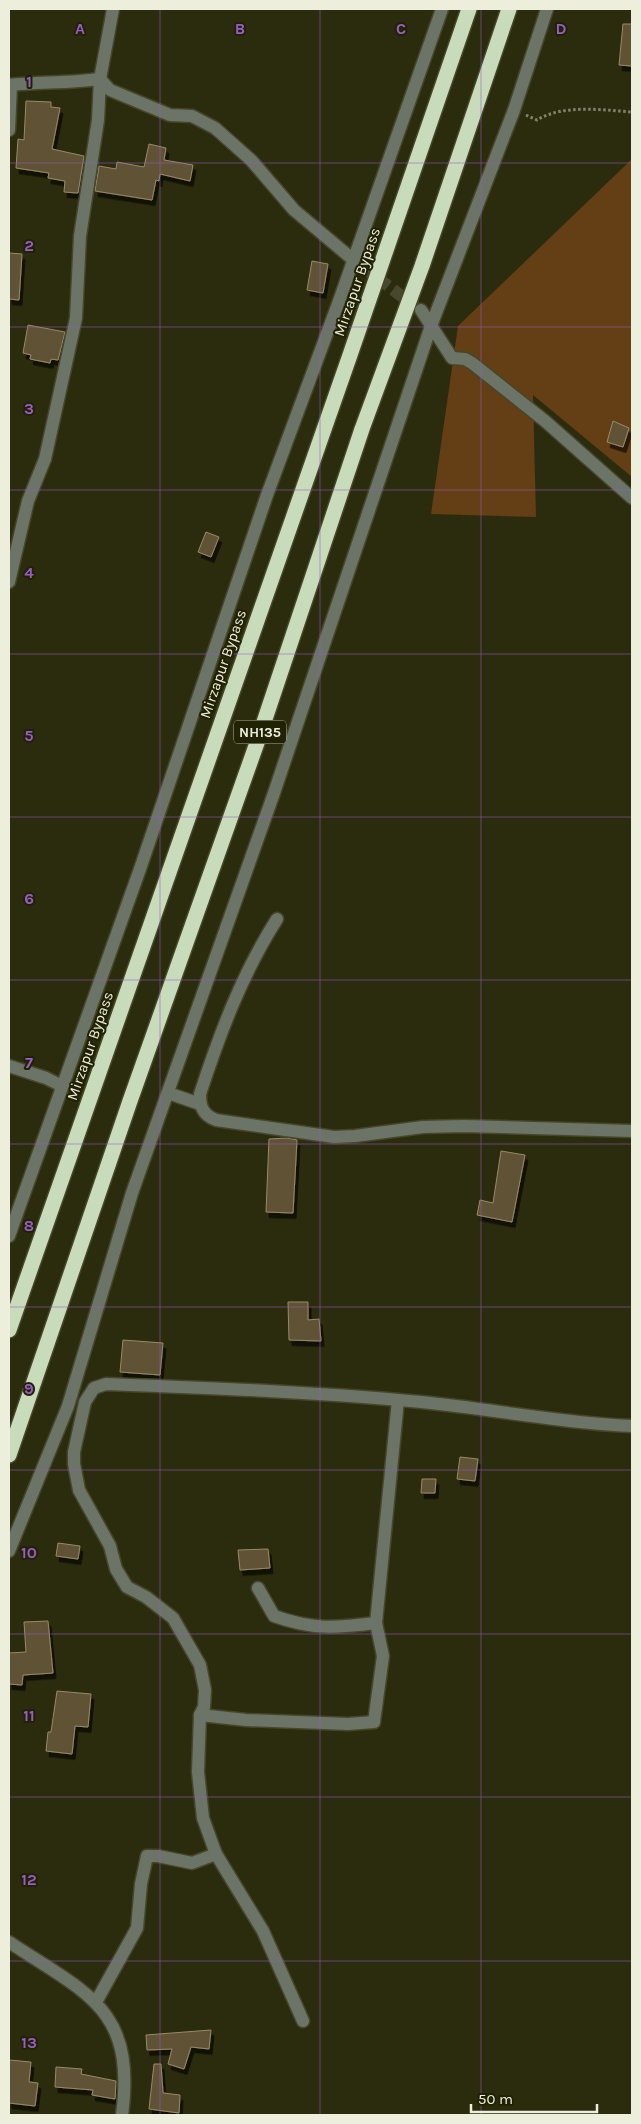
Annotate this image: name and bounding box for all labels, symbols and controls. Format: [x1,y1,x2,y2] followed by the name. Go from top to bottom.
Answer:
[75,19,85,38] text: A
[235,19,245,38] text: B
[396,19,406,38] text: C
[556,19,567,38] text: D
[26,72,32,91] text: 1
[330,225,384,339] street label: Mirzapur Bypass
[24,236,34,255] text: 2
[24,399,34,418] text: 3
[24,563,34,582] text: 4
[196,607,250,721] street label: Mirzapur Bypass
[234,720,286,744] road number: NH135
[24,726,34,745] text: 5
[24,889,34,908] text: 6
[63,989,117,1103] street label: Mirzapur Bypass
[25,1053,33,1072] text: 7
[24,1216,34,1235] text: 8
[24,1379,34,1398] text: 9
[21,1543,37,1562] text: 10
[23,1706,35,1725] text: 11
[21,1870,37,1889] text: 12
[21,2033,37,2052] text: 13
[471,2082,597,2114] scale bar
[478,2090,513,2108] text: 50 m

